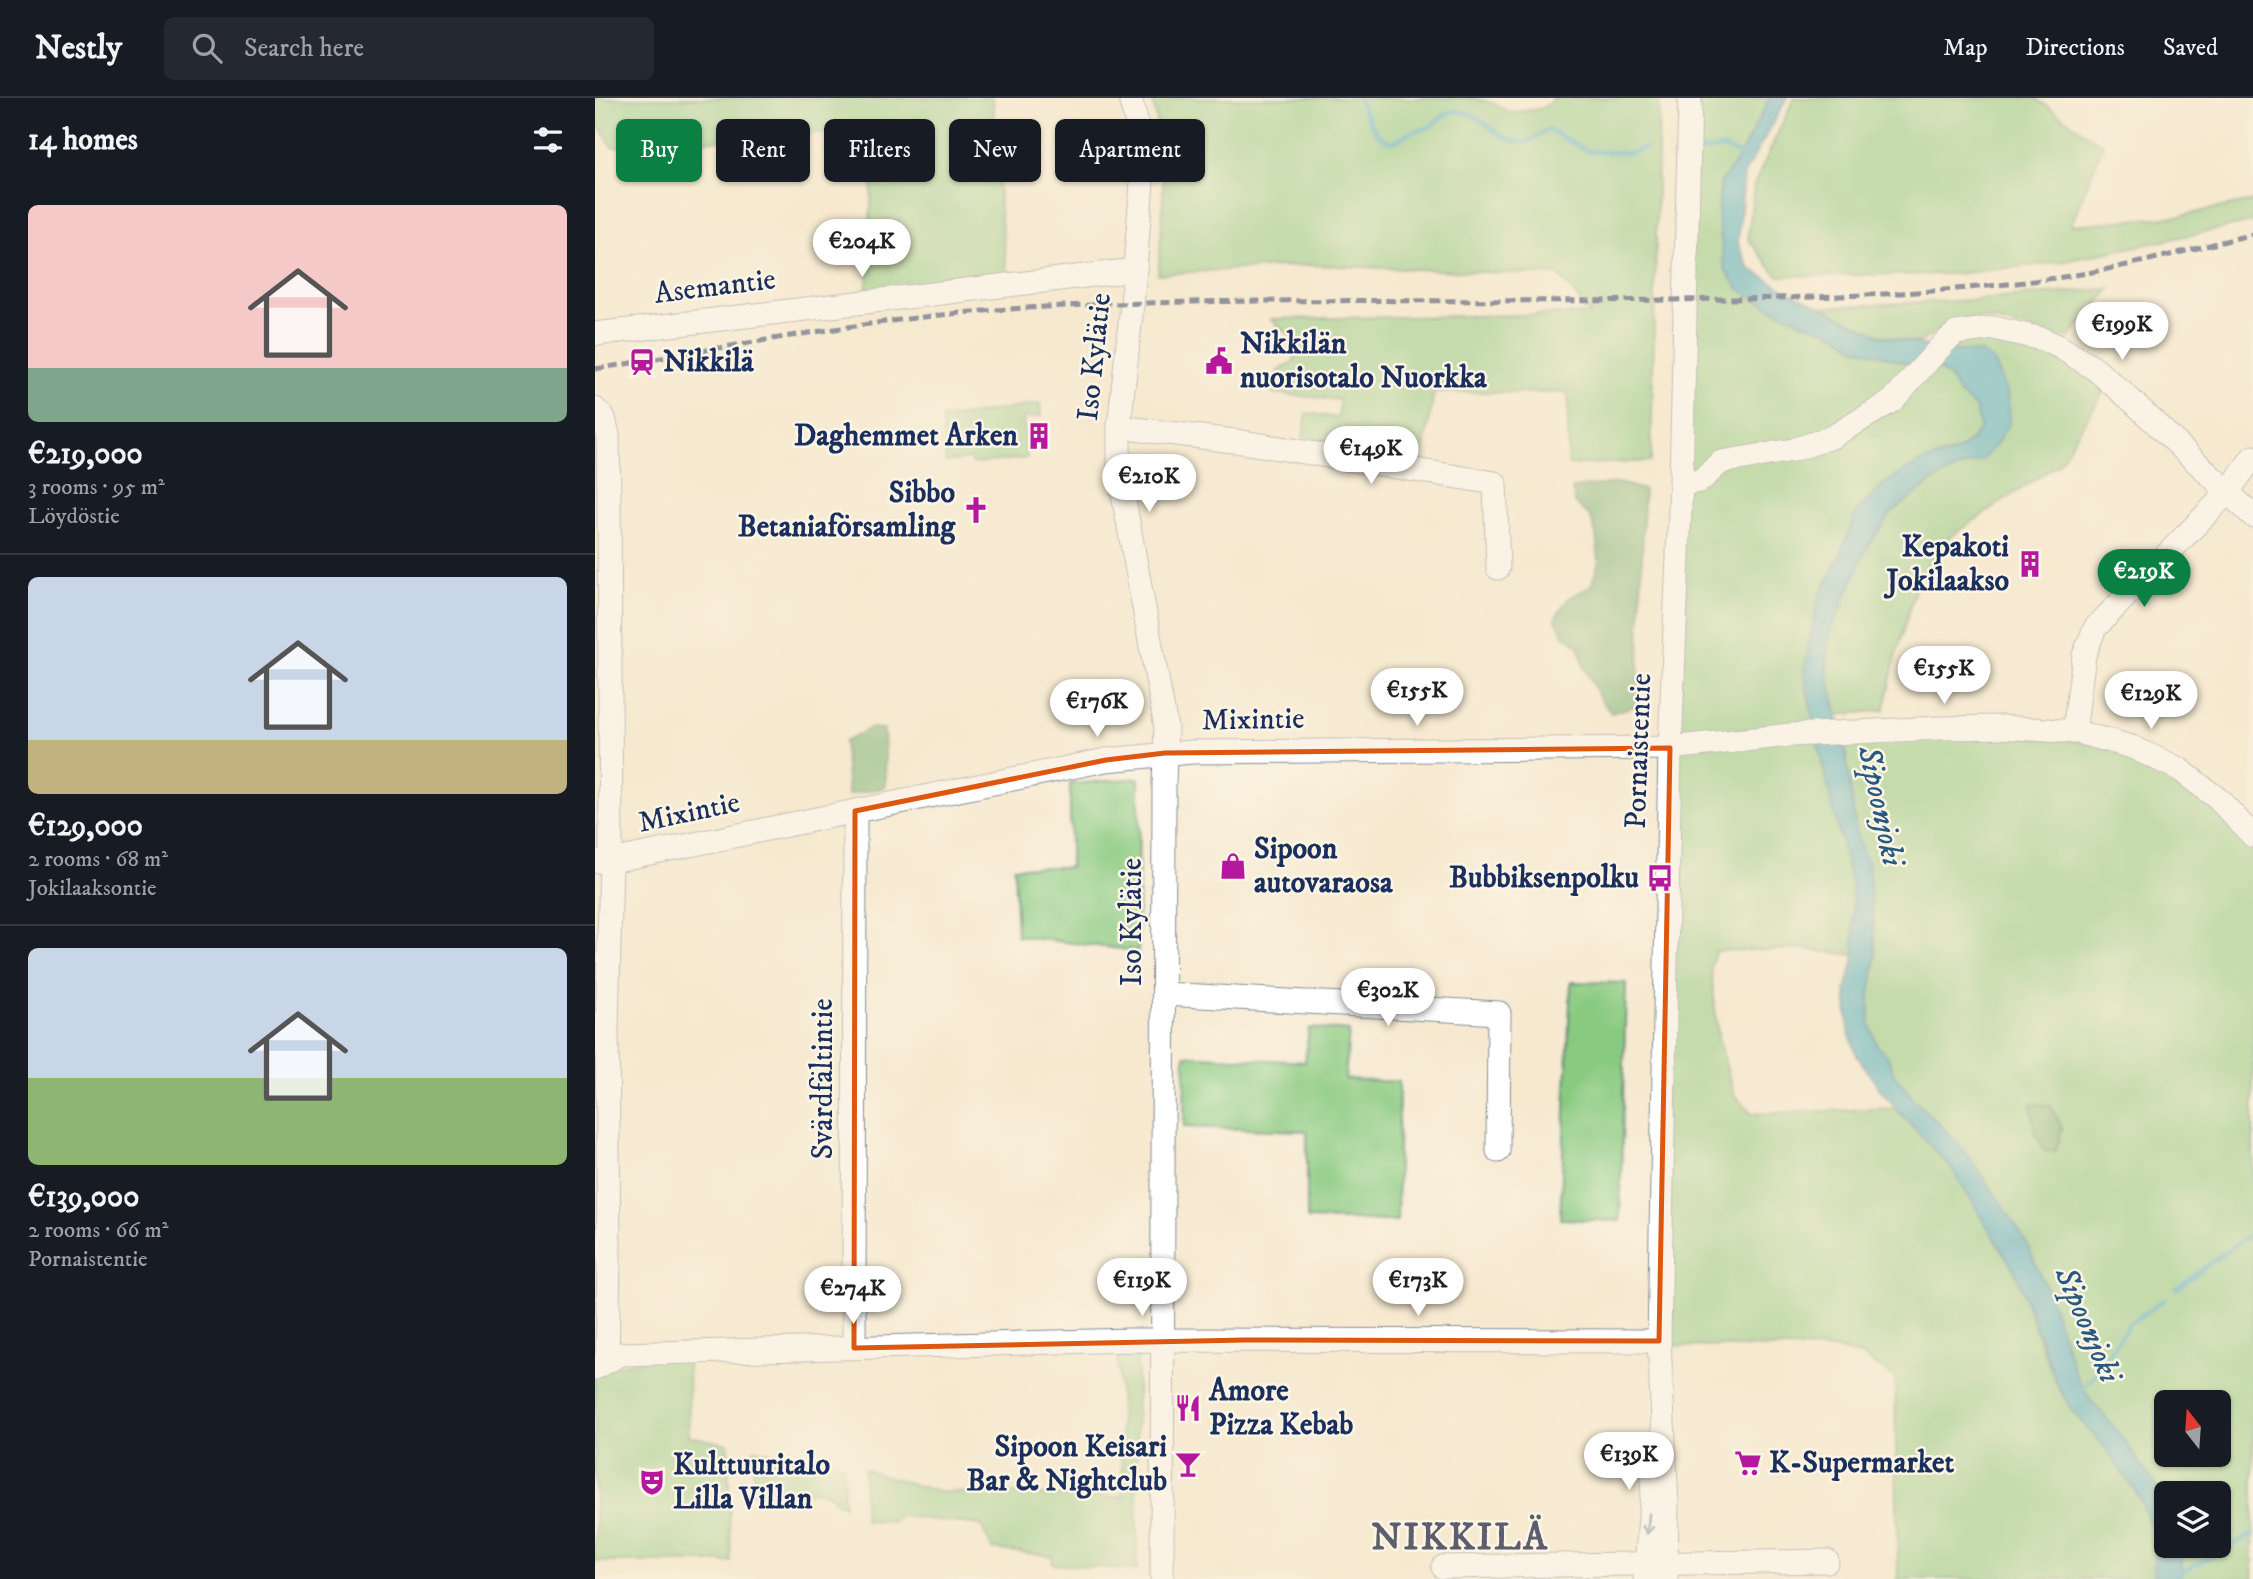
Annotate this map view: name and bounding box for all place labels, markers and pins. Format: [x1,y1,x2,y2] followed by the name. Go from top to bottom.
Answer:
[813,220,911,279] pin: €204K
[2073,302,2171,362] pin: €199K
[1240,326,1488,397] place label: Nikkilän nuorisotalo Nuorkka
[663,344,755,381] place label: Nikkilä
[1204,346,1234,376] public building icon: Nikkilän nuorisotalo Nuorkka
[627,347,657,377] station icon: Nikkilä
[794,418,1018,455] place label: Daghemmet Arken
[1024,421,1054,451] building icon: Daghemmet Arken
[1322,426,1420,486] pin: €149K
[1100,454,1198,514] pin: €210K
[738,475,956,546] place label: Sibbo Betaniaförsamling
[961,495,991,525] church icon: Sibbo Betaniaförsamling
[1884,529,2009,600] place label: Kepakoti Jokilaakso
[2015,549,2045,579] building icon: Kepakoti Jokilaakso
[2095,550,2193,609] pin: €219K
[1895,646,1993,706] pin: €155K
[1368,668,1466,728] pin: €155K
[2102,672,2200,731] pin: €129K
[1048,680,1146,739] pin: €176K
[1254,831,1394,902] place label: Sipoon autovaraosa
[1218,851,1248,881] shop icon: Sipoon autovaraosa
[1449,860,1639,897] place label: Bubbiksenpolku
[1645,863,1675,893] bus stop icon: Bubbiksenpolku
[1339,968,1437,1028] pin: €302K
[1093,1258,1191,1318] pin: €119K
[1369,1258,1467,1318] pin: €173K
[804,1266,902,1326] pin: €274K
[1208,1373,1353,1444] place label: Amore Pizza Kebab
[1173,1393,1203,1423] restaurant icon: Amore Pizza Kebab
[966,1429,1167,1500] place label: Sipoon Keisari Bar & Nightclub
[1580,1432,1678,1492] pin: €139K
[1769,1445,1954,1482] place label: K-Supermarket
[673,1447,830,1518] place label: Kulttuuritalo Lilla Villan
[1733,1448,1763,1478] supermarket icon: K-Supermarket
[1173,1449,1203,1479] bar icon: Sipoon Keisari Bar & Nightclub
[637,1467,667,1497] theatre icon: Kulttuuritalo Lilla Villan

